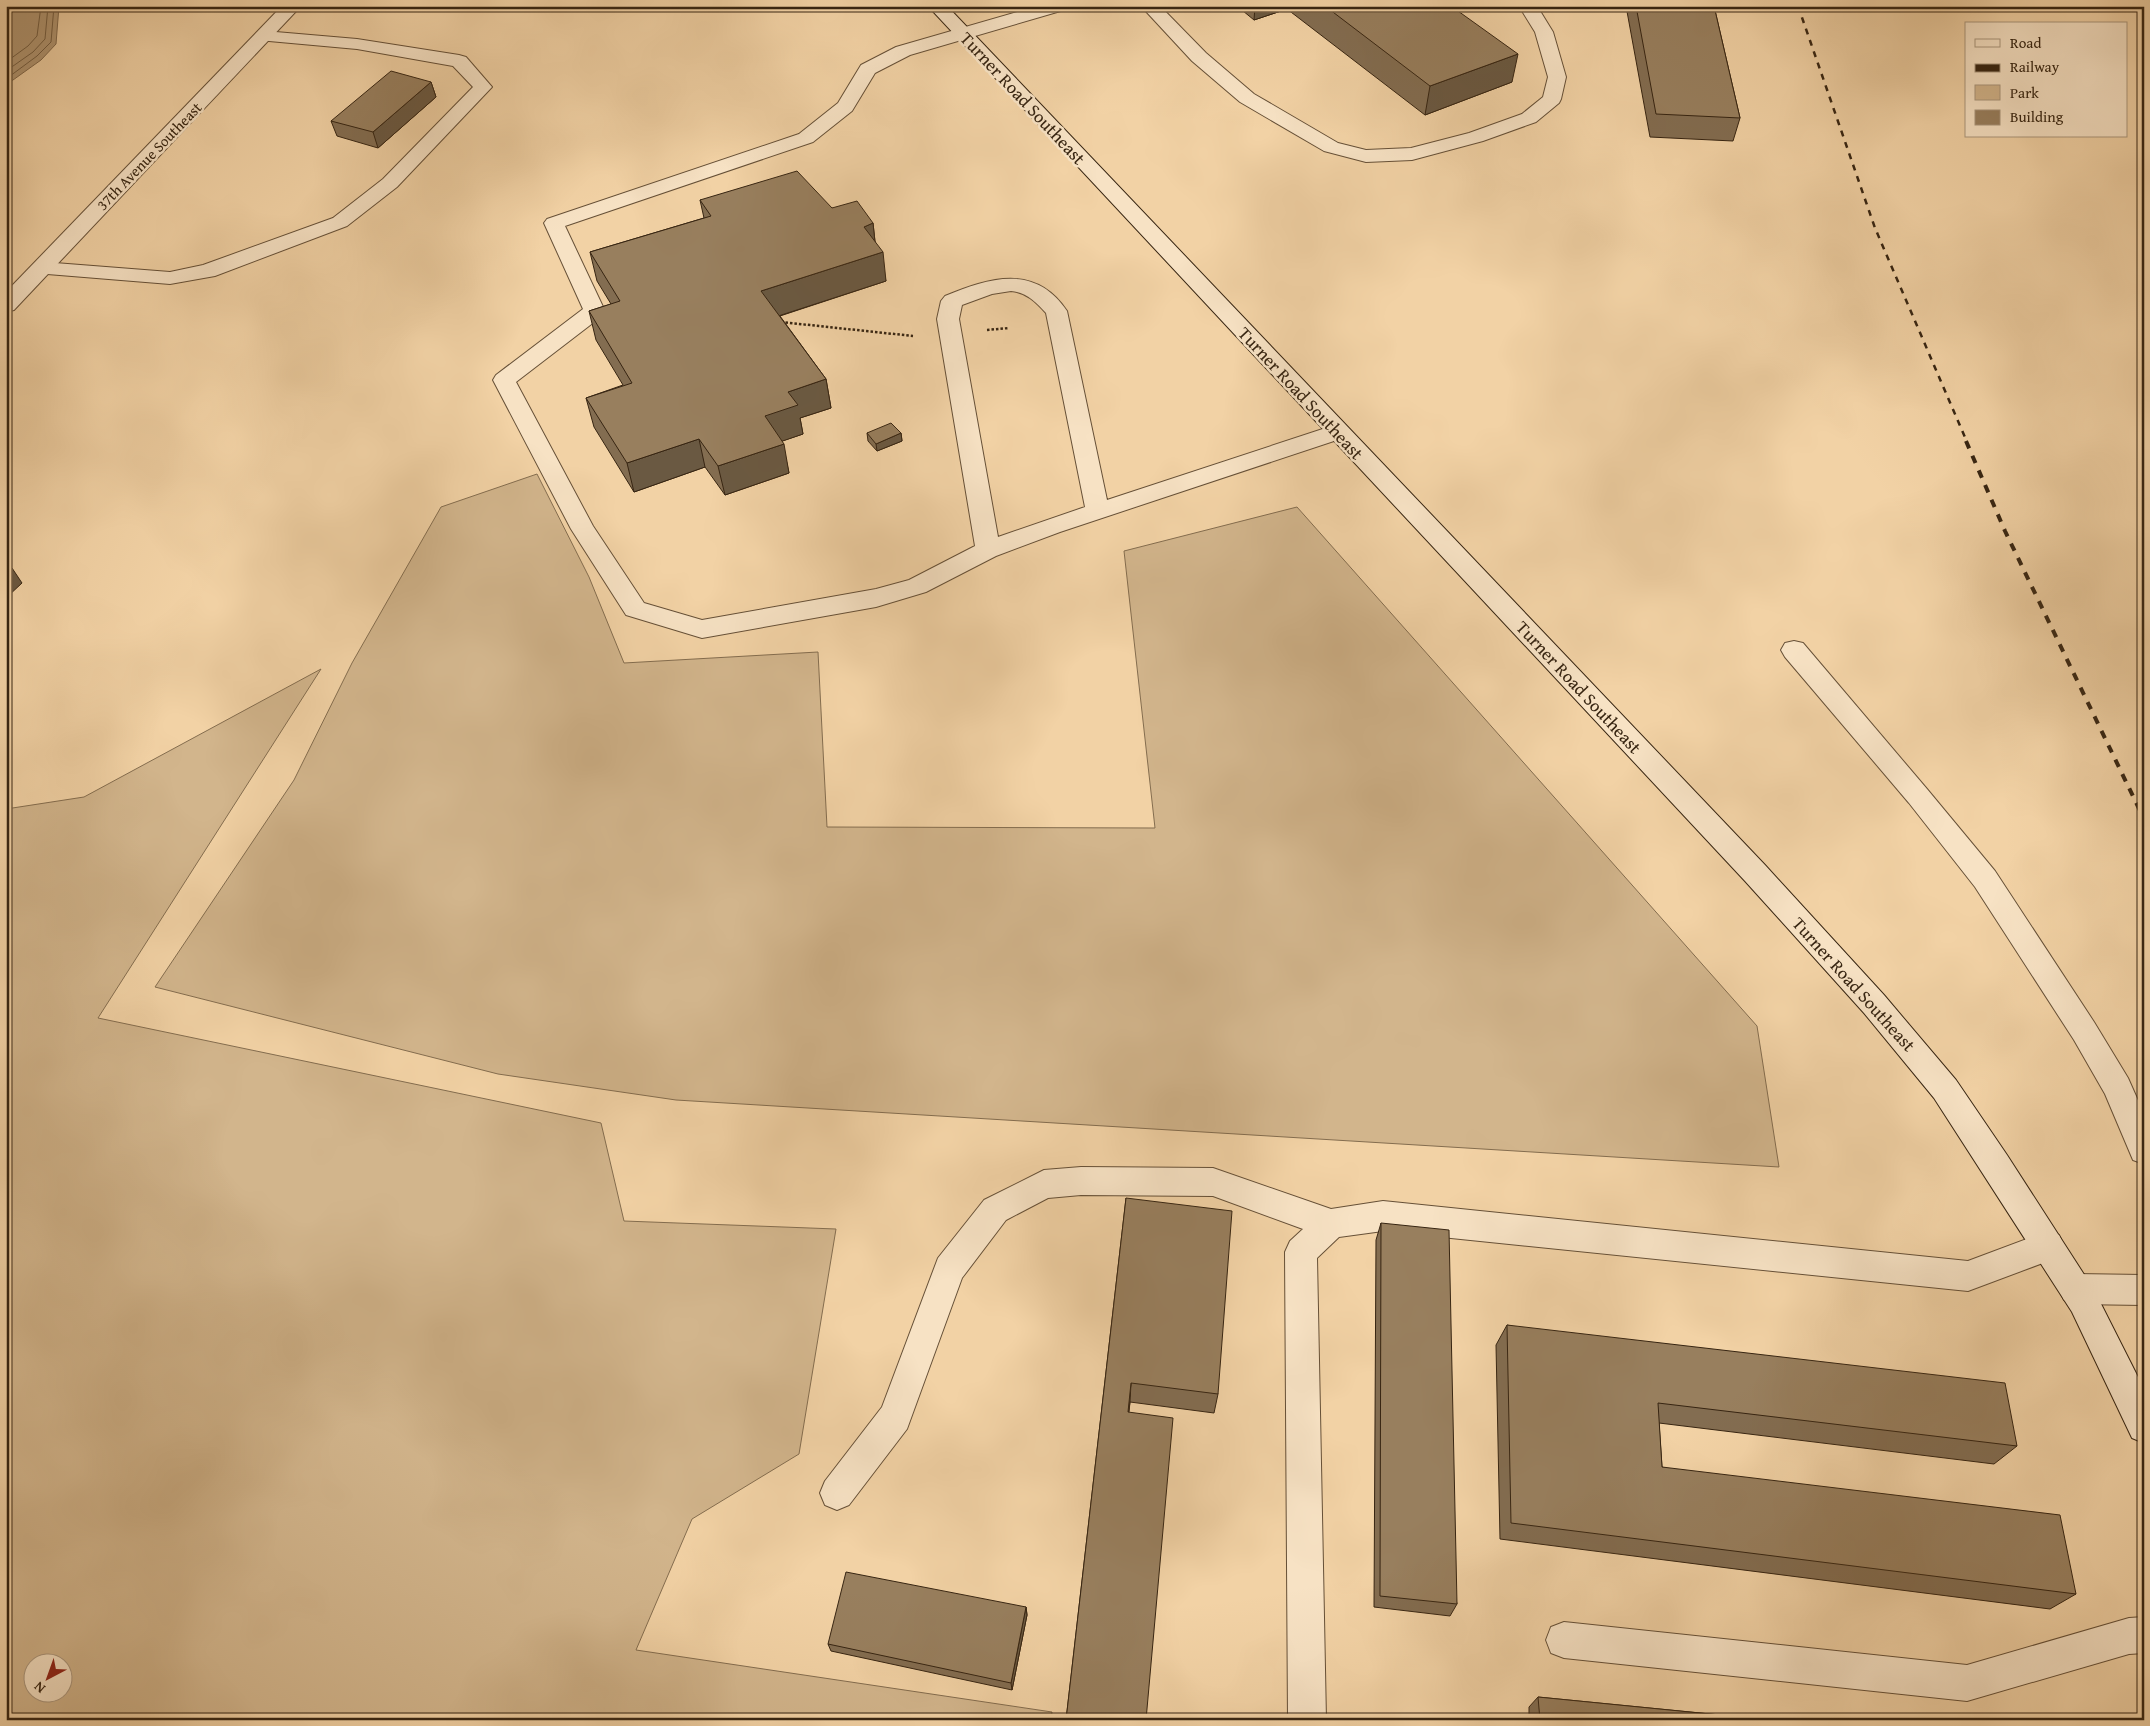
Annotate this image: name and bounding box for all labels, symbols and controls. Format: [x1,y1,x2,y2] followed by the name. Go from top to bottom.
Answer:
[1965,22,2128,138] legend
[954,25,1092,171] street label: Turner Road Southeast
[2010,32,2041,53] text: Road
[2010,56,2060,77] text: Railway
[2010,82,2039,103] text: Park
[92,97,207,215] street label: 37th Avenue Southeast
[2010,106,2064,127] text: Building
[1232,320,1370,466] street label: Turner Road Southeast
[1510,614,1648,760] street label: Turner Road Southeast
[1786,911,1922,1058] street label: Turner Road Southeast
[22,1654,72,1704] north arrow
[29,1677,50,1698] text: N

